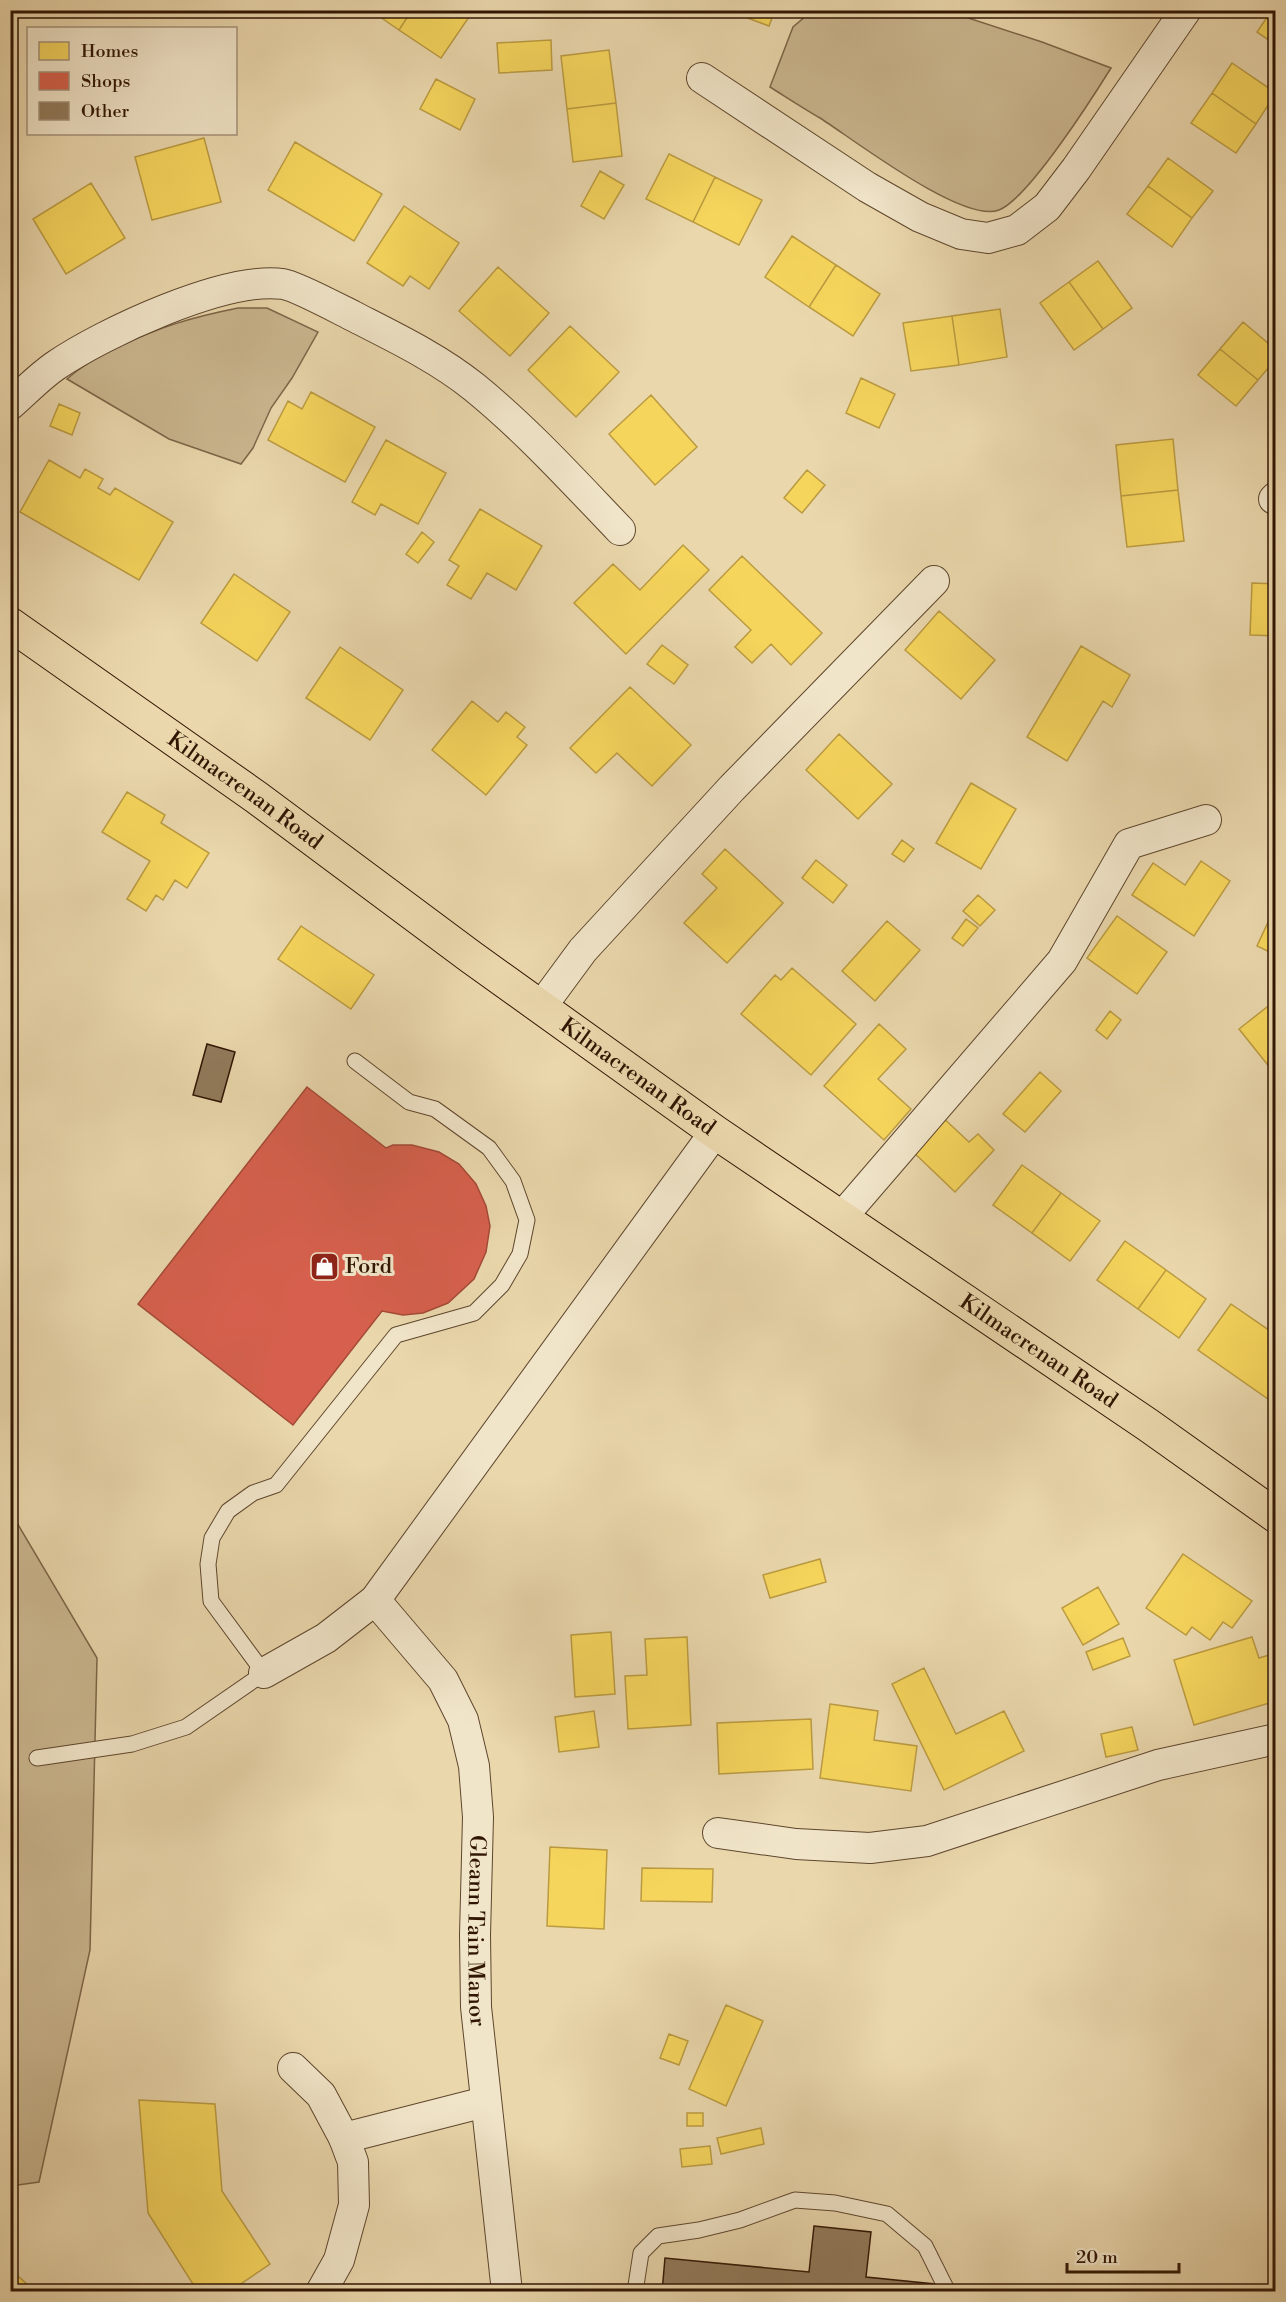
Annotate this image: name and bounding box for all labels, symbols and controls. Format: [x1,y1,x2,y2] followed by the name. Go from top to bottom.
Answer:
[27,27,237,135] legend
[81,40,138,63] text: Homes
[81,70,131,93] text: Shops
[81,100,129,123] text: Other
[162,725,328,856] street label: Kilmacrenan Road
[555,1012,721,1142] street label: Kilmacrenan Road
[308,1250,340,1282] shop icon: Ford
[345,1253,393,1280] place label: Ford
[955,1288,1123,1414] street label: Kilmacrenan Road
[461,1835,492,2028] street label: Gleann Tain Manor
[1067,2236,1180,2274] scale bar
[1076,2246,1118,2269] text: 20 m

